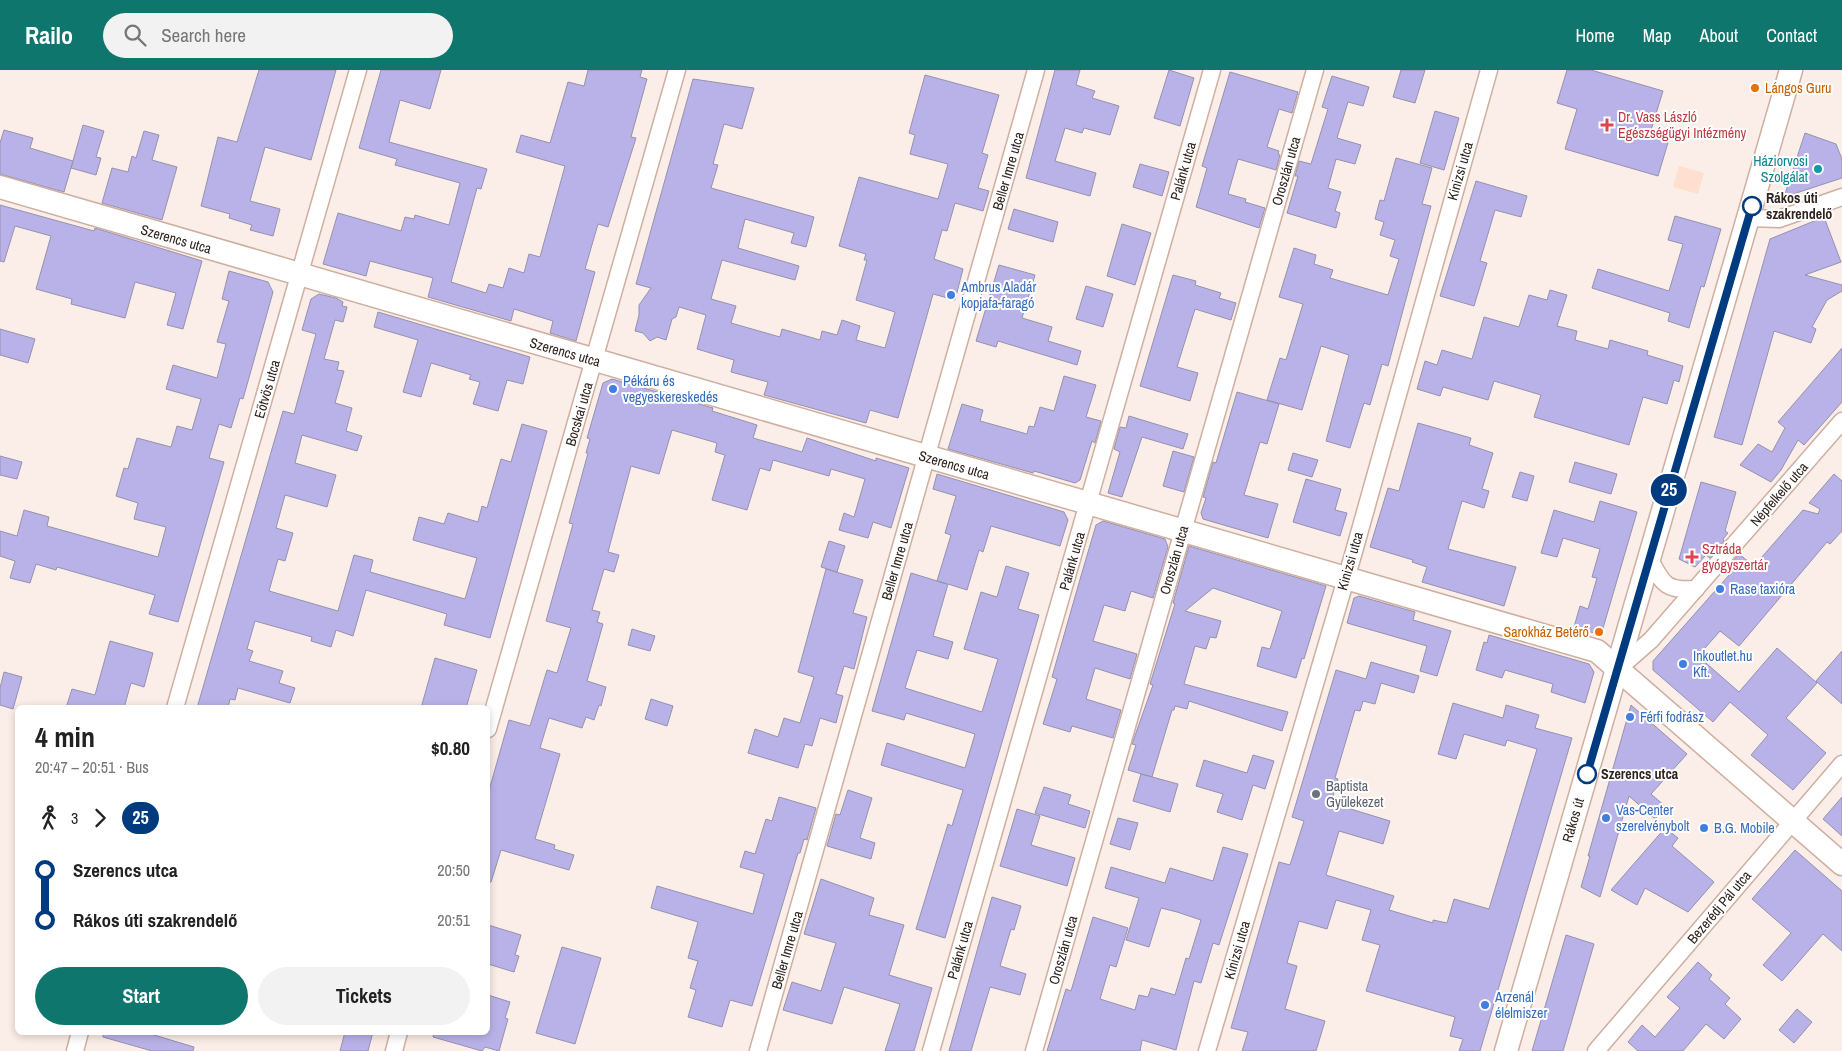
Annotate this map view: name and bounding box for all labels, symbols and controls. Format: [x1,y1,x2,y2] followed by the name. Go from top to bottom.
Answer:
[103,13,453,58] search box
[25,19,73,51] text: Railo
[121,21,149,49] icon: search
[161,22,246,48] text: Search here
[1575,23,1615,48] text: Home
[1643,23,1672,48] text: Map
[1700,23,1738,48] text: About
[1766,23,1817,48] text: Contact
[1765,79,1831,97] place label: Lángos Guru
[1749,82,1761,94] marker: Lángos Guru
[1618,108,1747,142] place label: Dr. Vass László Egészségügyi Intézmény
[1600,118,1614,132] marker: Dr. Vass László Egészségügyi Intézmény
[988,129,1028,212] street label: Beller Imre utca
[1268,134,1305,208] street label: Oroszlán utca
[1166,139,1200,202] street label: Palánk utca
[1443,139,1477,202] street label: Kinizsi utca
[1753,152,1808,186] place label: Háziorvosi Szolgálat
[1812,163,1824,175] marker: Háziorvosi Szolgálat
[1766,189,1832,223] place label: Rákos úti szakrendelő
[1742,196,1762,216] marker: Rákos úti szakrendelő
[139,220,214,258] street label: Szerencs utca
[960,278,1036,312] place label: Ambrus Aladár kopjafa-faragó
[945,289,957,301] marker: Ambrus Aladár kopjafa-faragó
[528,333,603,371] street label: Szerencs utca
[250,357,284,420] street label: Eötvös utca
[623,372,718,406] place label: Pékáru és vegyeskereskedés
[561,379,597,448] street label: Bocskai utca
[607,383,619,395] marker: Pékáru és vegyeskereskedés
[917,446,992,484] street label: Szerencs utca
[1746,458,1812,530] street label: Népfelkelő utca
[1646,474,1692,506] line badge: 25
[1661,477,1677,502] text: 25
[877,519,917,602] street label: Beller Imre utca
[1156,523,1193,597] street label: Oroszlán utca
[1055,529,1089,592] street label: Palánk utca
[1333,529,1367,592] street label: Kinizsi utca
[1702,540,1768,574] place label: Sztráda gyógyszertár
[1686,551,1698,563] marker: Sztráda gyógyszertár
[1730,580,1796,598] place label: Rase taxióra
[1714,583,1726,595] marker: Rase taxióra
[1503,623,1589,641] place label: Sarokház Betérő
[1593,626,1605,638] marker: Sarokház Betérő
[1693,647,1752,681] place label: Inkoutlet.hu Kft.
[1677,658,1689,670] marker: Inkoutlet.hu Kft.
[1640,708,1704,726] place label: Férfi fodrász
[1624,711,1636,723] marker: Férfi fodrász
[35,718,95,756] text: 4 min
[431,735,470,761] text: $0.80
[35,756,149,778] text: 20:47 – 20:51 · Bus
[1577,764,1597,784] marker: Szerencs utca
[1601,765,1679,783] place label: Szerencs utca
[1326,777,1383,811] place label: Baptista Gyülekezet
[1310,788,1322,800] marker: Baptista Gyülekezet
[1558,796,1588,844] street label: Rákos út
[1616,801,1689,835] place label: Vas-Center szerelvénybolt
[35,804,63,832] icon: walk
[86,804,114,832] icon: forward
[132,805,149,830] text: 25
[71,807,78,829] text: 3
[1600,812,1612,824] marker: Vas-Center szerelvénybolt
[1714,819,1775,837] place label: B.G. Mobile
[1698,822,1710,834] marker: B.G. Mobile
[73,857,178,883] text: Szerencs utca
[437,859,470,881] text: 20:50
[1683,866,1755,947] street label: Bezerédj Pál utca
[73,907,238,933] text: Rákos úti szakrendelő
[767,908,807,991] street label: Beller Imre utca
[437,909,470,931] text: 20:51
[1045,913,1082,987] street label: Oroszlán utca
[943,918,977,981] street label: Palánk utca
[1220,918,1254,981] street label: Kinizsi utca
[35,967,248,1025] button: Start
[258,967,470,1025] button: Tickets
[1494,988,1547,1022] place label: Arzenál élelmiszer
[1479,999,1491,1011] marker: Arzenál élelmiszer

